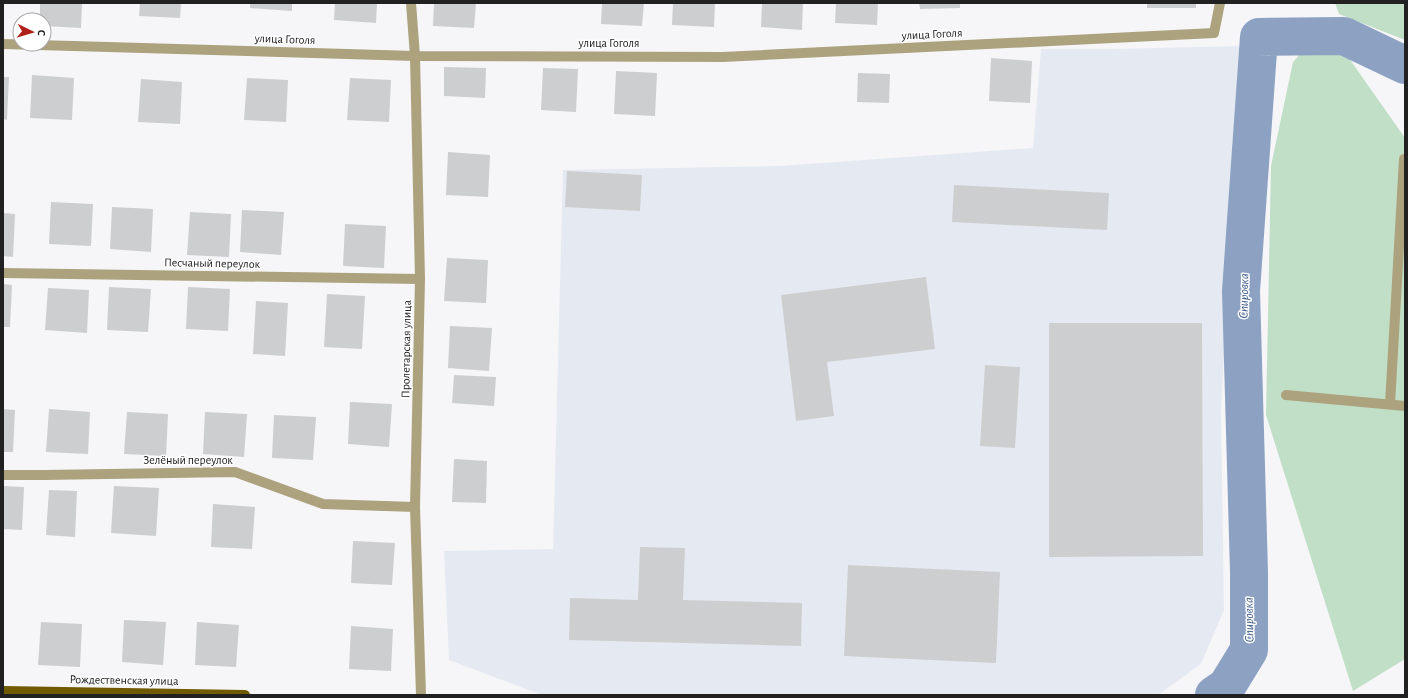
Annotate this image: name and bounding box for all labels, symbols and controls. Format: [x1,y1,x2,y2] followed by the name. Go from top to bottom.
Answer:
[12,12,52,52] north arrow
[900,26,963,43] street label: улица Гоголя
[36,29,47,36] text: С
[253,32,316,47] street label: улица Гоголя
[578,37,639,50] street label: улица Гоголя
[164,256,261,271] street label: Песчаный переулок
[1238,273,1251,319] water label: Спировка
[399,299,414,398] street label: Пролетарская улица
[143,454,233,467] street label: Зелёный переулок
[1243,597,1256,643] water label: Спировка
[69,673,179,688] street label: Рождественская улица

